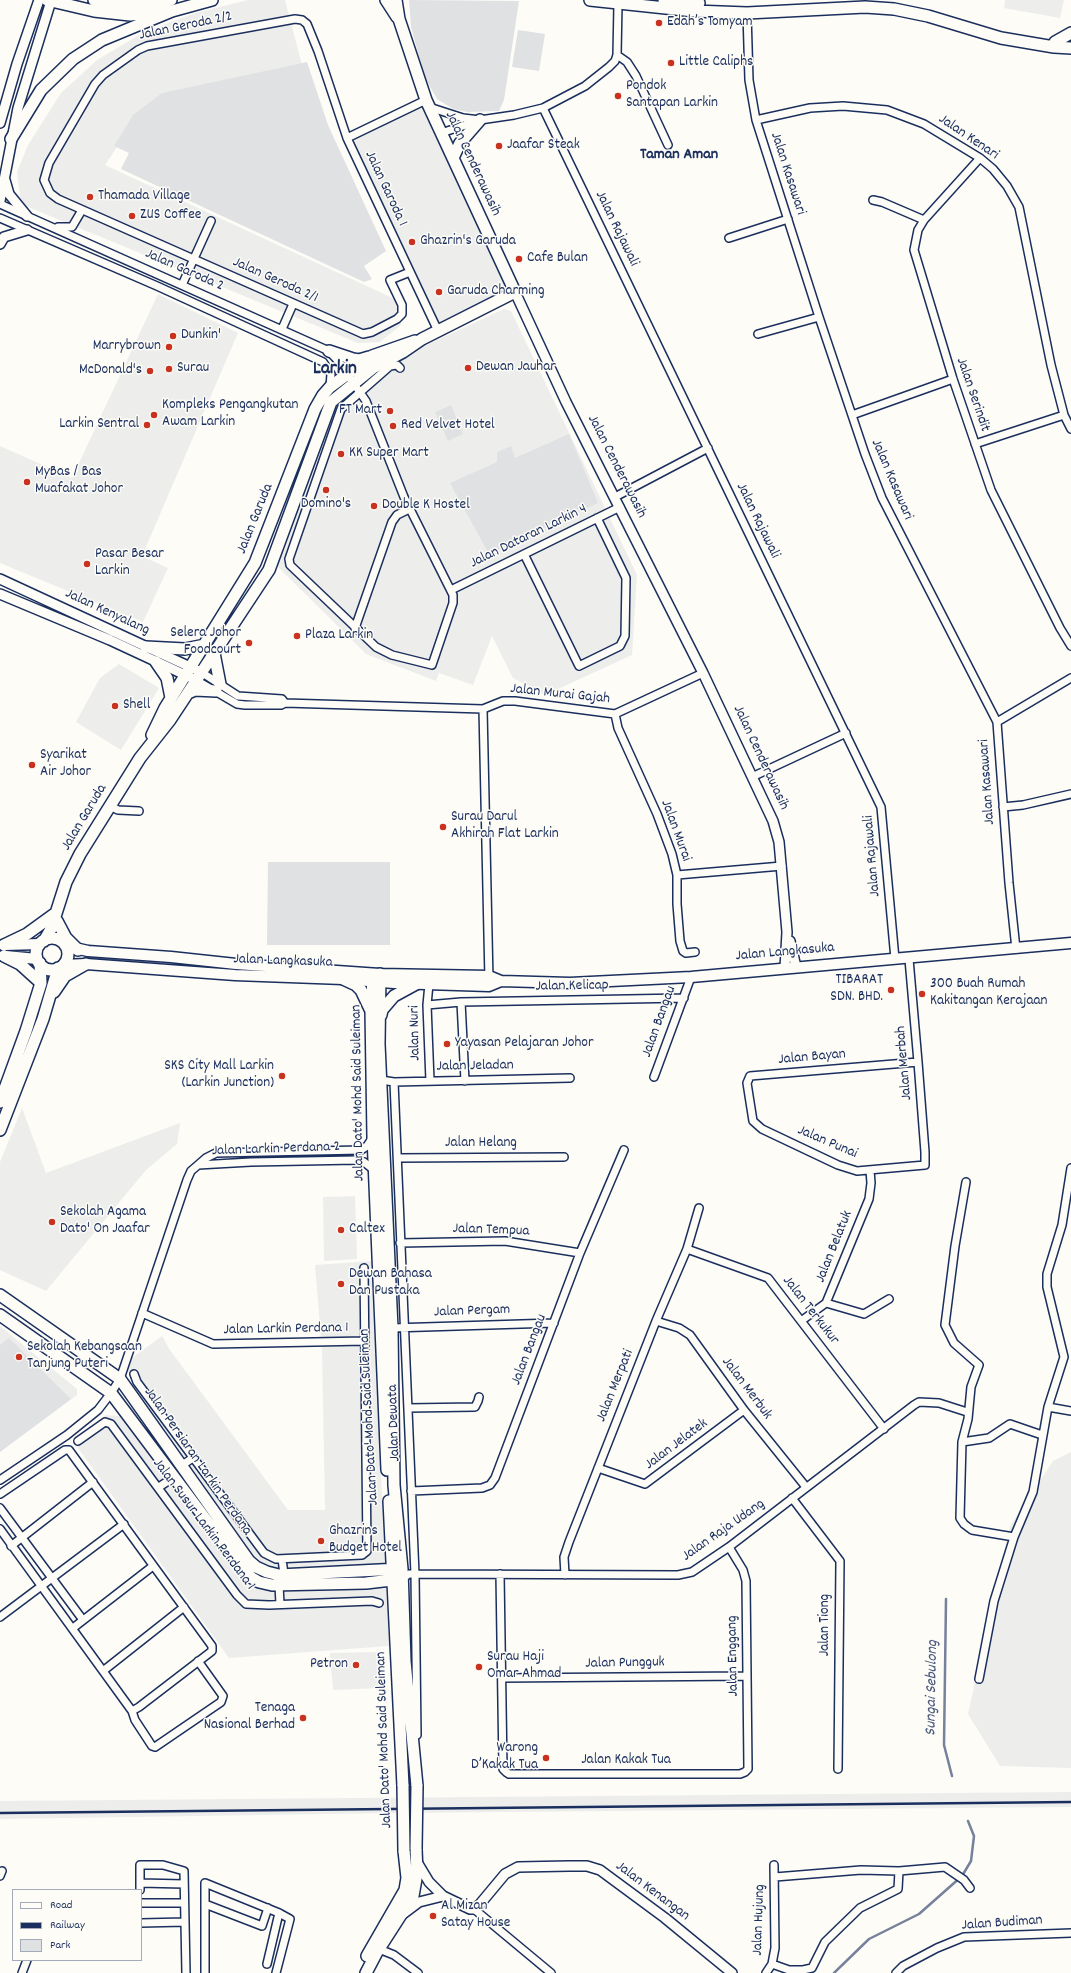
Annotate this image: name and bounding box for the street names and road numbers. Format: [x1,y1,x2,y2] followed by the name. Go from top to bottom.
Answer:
[138,8,234,46] street label: Jalan Geroda 2/2
[440,109,504,219] street label: Jalan Cenderawasih
[934,111,1002,165] street label: Jalan Kenari
[765,130,809,218] street label: Jalan Kasawari
[360,148,410,230] street label: Jalan Garoda 1
[590,188,642,270] street label: Jalan Rajawali
[142,246,226,296] street label: Jalan Garoda 2
[230,254,320,308] street label: Jalan Geroda 2/1
[951,356,993,434] street label: Jalan Serindit
[582,412,650,522] street label: Jalan Cenderawasih
[866,437,916,523] street label: Jalan Kasawari
[731,480,783,562] street label: Jalan Rajawali
[234,481,278,557] street label: Jalan Garuda
[468,501,590,573] street label: Jalan Dataran Larkin 4
[62,586,152,640] street label: Jalan Kenyalang
[509,681,611,709] street label: Jalan Murai Gajah
[728,703,792,813] street label: Jalan Cenderawasih
[976,739,1000,825] street label: Jalan Kasawari
[58,782,112,854] street label: Jalan Garuda
[656,798,694,864] street label: Jalan Murai
[860,814,886,898] street label: Jalan Rajawali
[735,940,835,966] street label: Jalan Langkasuka
[233,951,333,973] street label: Jalan Langkasuka
[535,977,609,997] street label: Jalan Kelicap
[639,984,681,1060] street label: Jalan Bangau
[348,1004,370,1182] street label: Jalan Dato' Mohd Said Suleiman
[407,1005,425,1061] street label: Jalan Nuri
[893,1025,917,1101] street label: Jalan Merbah
[778,1046,846,1070] street label: Jalan Bayan
[436,1057,514,1077] street label: Jalan Jeladan
[794,1122,860,1164] street label: Jalan Punai
[445,1135,517,1153] street label: Jalan Helang
[211,1139,341,1161] street label: Jalan Larkin Perdana 2
[812,1208,858,1286] street label: Jalan Belatuk
[452,1221,530,1241] street label: Jalan Tempua
[778,1273,842,1349] street label: Jalan Terkukur
[434,1302,510,1322] street label: Jalan Pergam
[508,1312,552,1388] street label: Jalan Bangau
[223,1320,349,1340] street label: Jalan Larkin Perdana 1
[356,1328,384,1506] street label: Jalan Dato' Mohd Said Suleiman
[593,1347,639,1425] street label: Jalan Merpati
[717,1354,775,1424] street label: Jalan Merbuk
[385,1384,405,1462] street label: Jalan Dewata
[139,1385,255,1539] street label: Jalan Persiaran Larkin Perdana
[642,1415,712,1475] street label: Jalan Jelatek
[148,1456,258,1594] street label: Jalan Susur Larkin Perdana 1
[679,1496,769,1566] street label: Jalan Raja Udang
[817,1594,835,1656] street label: Jalan Tiong
[724,1615,744,1697] street label: Jalan Enggang
[373,1651,397,1829] street label: Jalan Dato' Mohd Said Suleiman
[585,1654,665,1674] street label: Jalan Pungguk
[581,1752,671,1770] street label: Jalan Kakak Tua
[611,1858,693,1926] street label: Jalan Kenangan
[750,1884,770,1956] street label: Jalan Hujung
[961,1912,1043,1936] street label: Jalan Budiman

